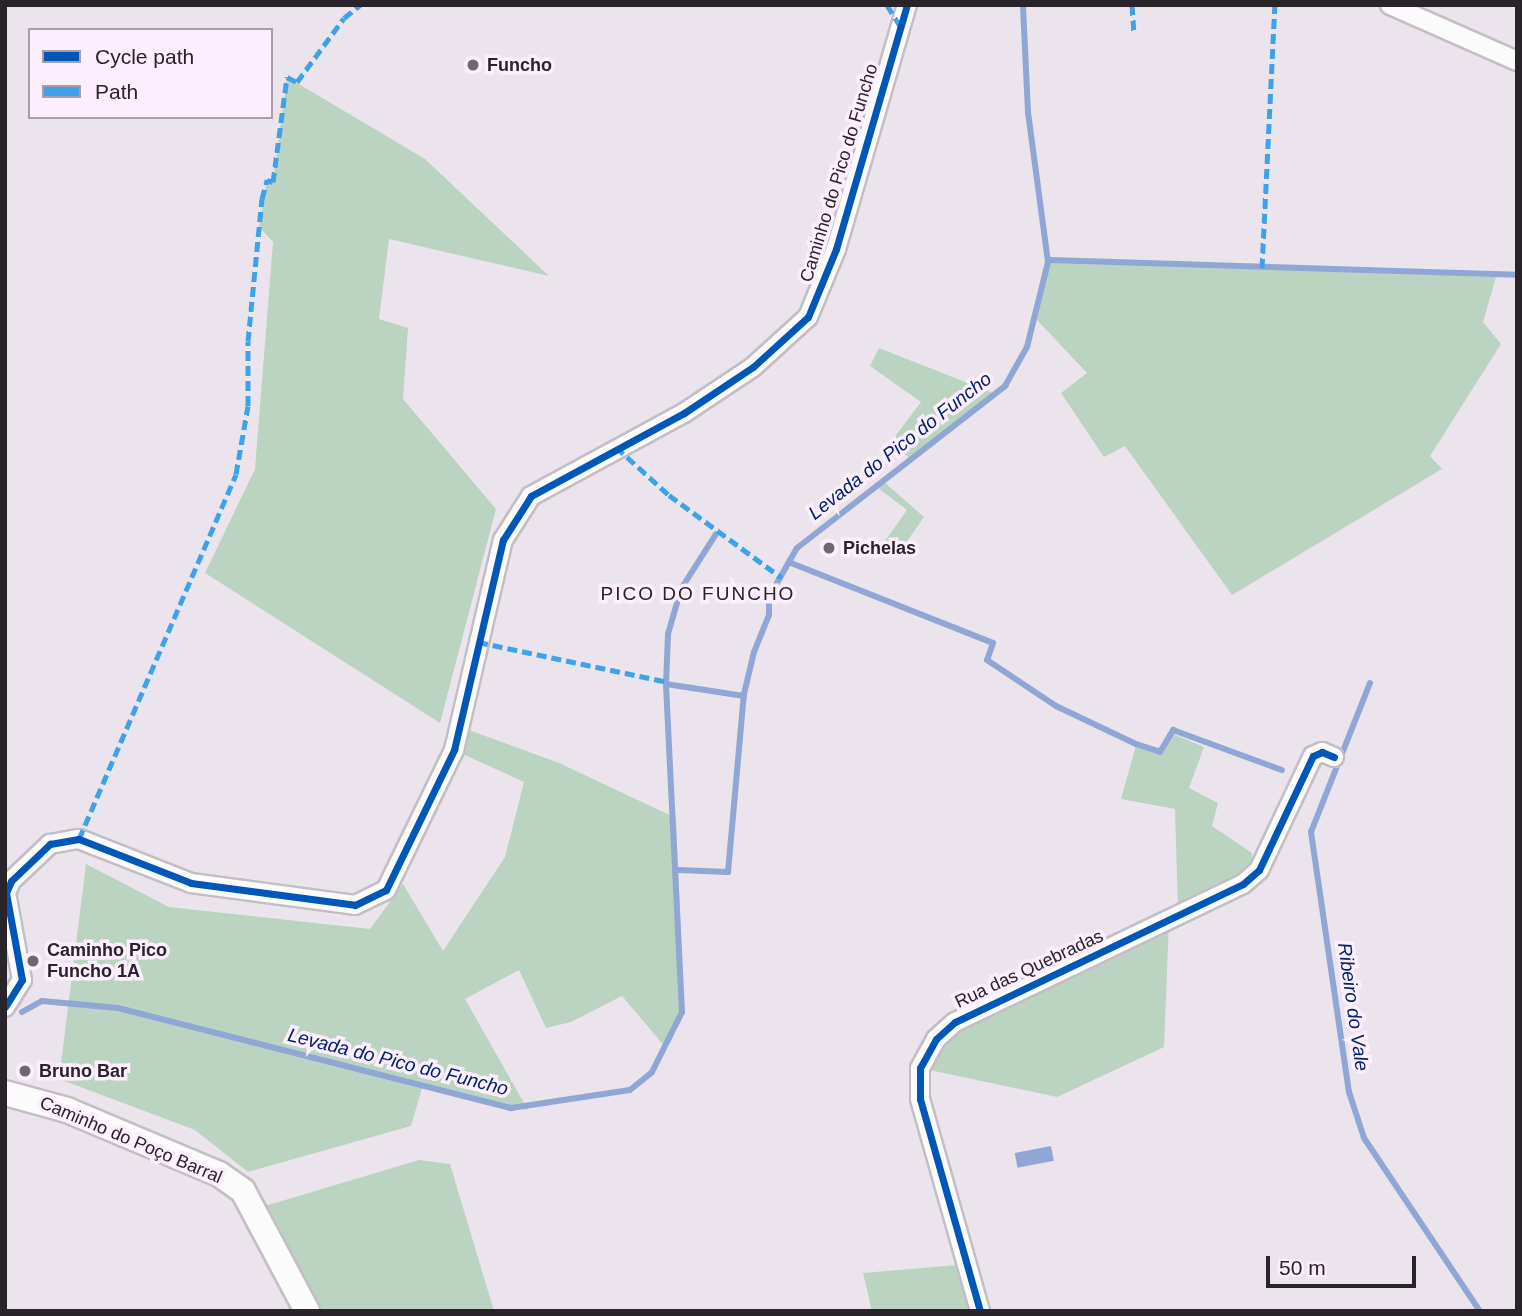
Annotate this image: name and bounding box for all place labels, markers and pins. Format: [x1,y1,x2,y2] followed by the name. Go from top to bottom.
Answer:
[487,54,552,76] place label: Funcho
[465,57,481,73] marker: Funcho
[843,537,916,559] place label: Pichelas
[821,540,837,556] marker: Pichelas
[47,940,167,982] place label: Caminho Pico Funcho 1A
[25,953,41,969] marker: Caminho Pico Funcho 1A
[39,1060,127,1082] place label: Bruno Bar
[17,1063,33,1079] marker: Bruno Bar

